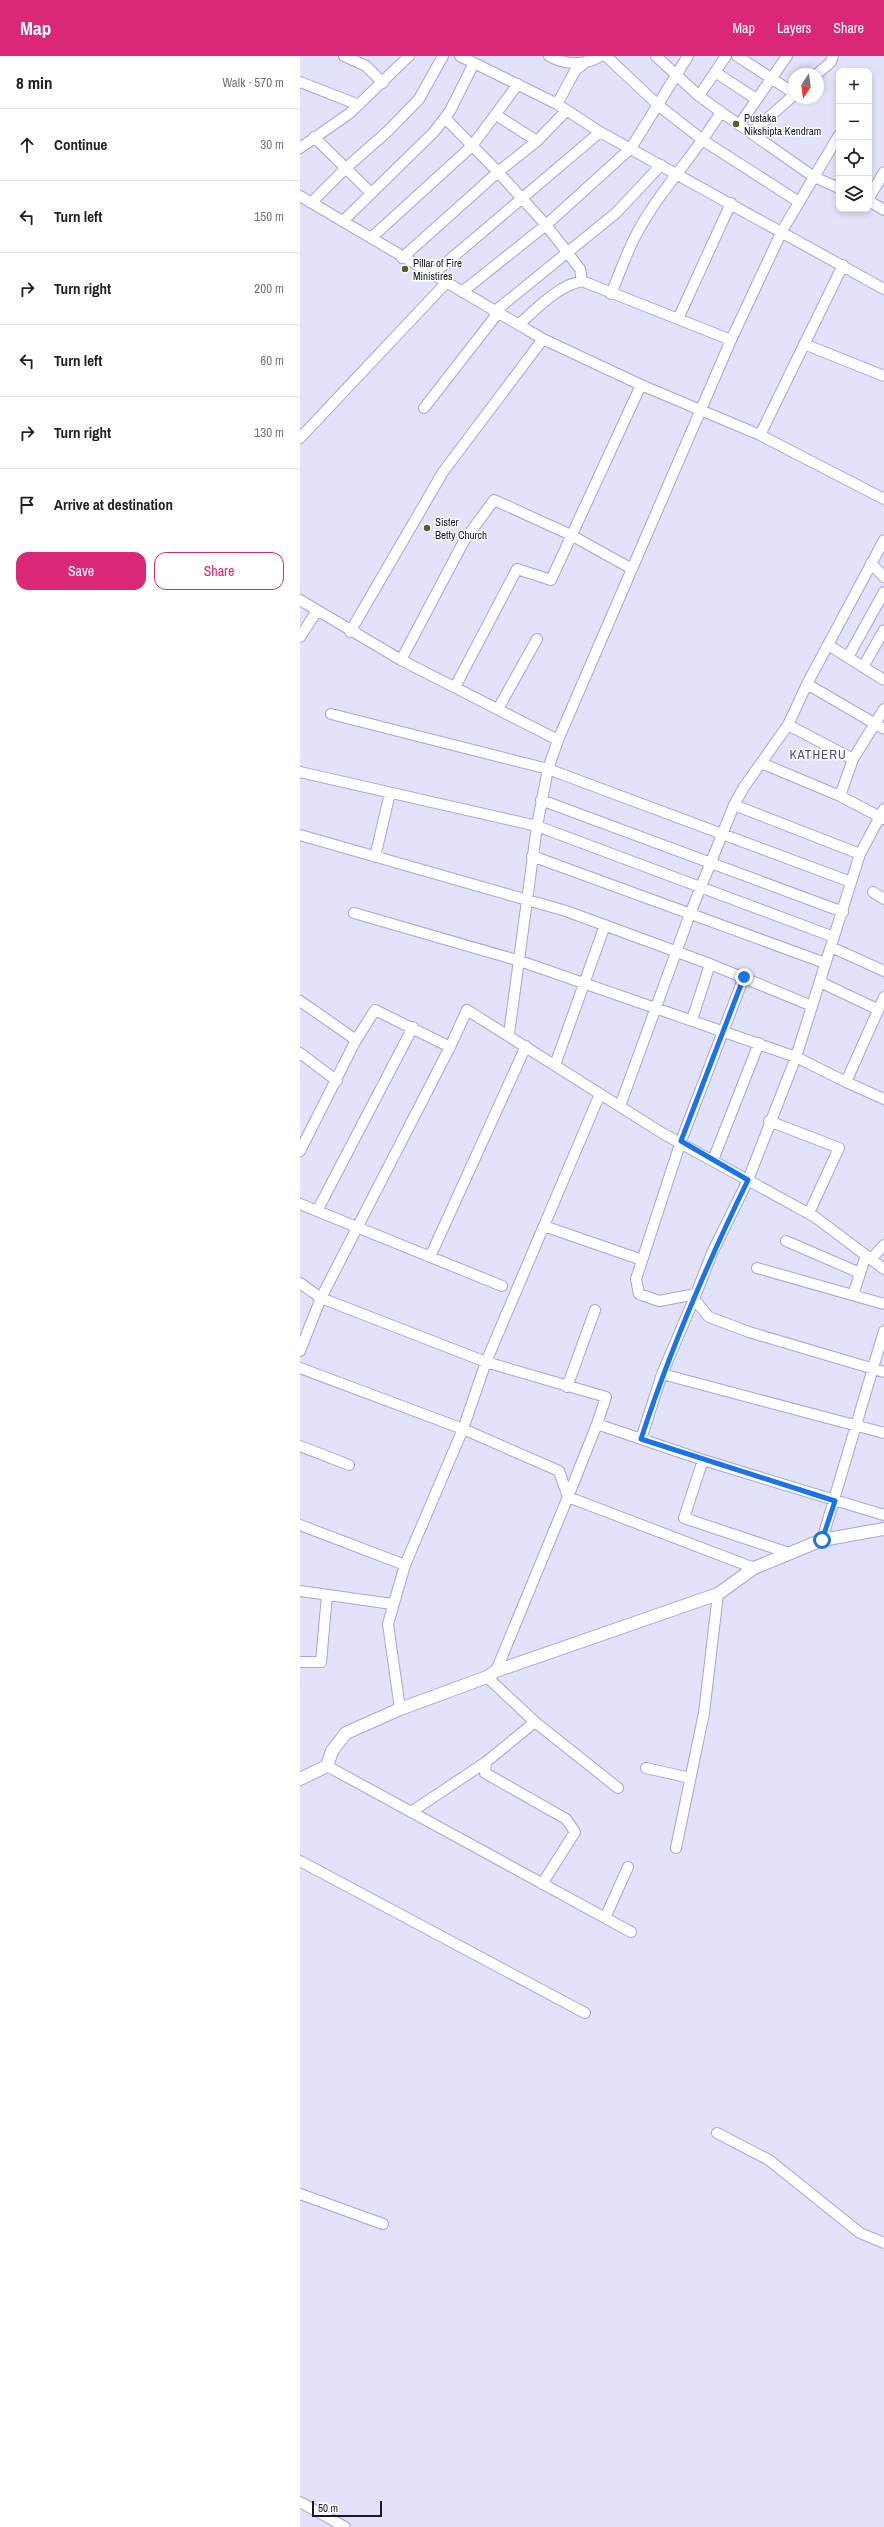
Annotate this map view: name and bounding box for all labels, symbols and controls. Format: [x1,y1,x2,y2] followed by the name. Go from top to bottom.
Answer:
[20,15,51,41] text: Map
[733,19,755,37] text: Map
[777,19,811,37] text: Layers
[833,19,864,37] text: Share
[788,68,824,104] north arrow
[836,68,872,212] map controls
[836,68,872,104] button: +
[16,71,52,94] text: 8 min
[222,74,284,91] text: Walk · 570 m
[836,104,872,140] button: −
[744,111,821,138] place label: Pustaka Nikshipta Kendram
[731,119,741,129] marker: Pustaka Nikshipta Kendram
[16,134,38,156] icon: ahead
[54,134,107,155] text: Continue
[260,136,284,153] text: 30 m
[836,140,872,176] button: locate
[836,176,872,212] button: layers
[16,206,38,228] icon: left
[54,206,102,227] text: Turn left
[254,208,284,225] text: 150 m
[413,256,462,283] place label: Pillar of Fire Ministires
[400,264,410,274] marker: Pillar of Fire Ministires
[16,278,38,300] icon: right
[54,278,111,299] text: Turn right
[254,280,284,297] text: 200 m
[16,350,38,372] icon: left
[54,350,102,371] text: Turn left
[260,352,284,369] text: 60 m
[16,422,38,444] icon: right
[54,422,111,443] text: Turn right
[254,424,284,441] text: 130 m
[16,494,38,516] icon: arrive
[54,494,173,515] text: Arrive at destination
[435,515,487,542] place label: Sister Betty Church
[422,523,432,533] marker: Sister Betty Church
[16,552,146,590] button: Save
[154,552,284,590] button: Share
[789,746,847,763] district label: KATHERU
[735,968,753,986] route end
[813,1531,831,1549] route start
[312,2499,382,2518] scale bar
[318,2501,338,2515] text: 50 m

